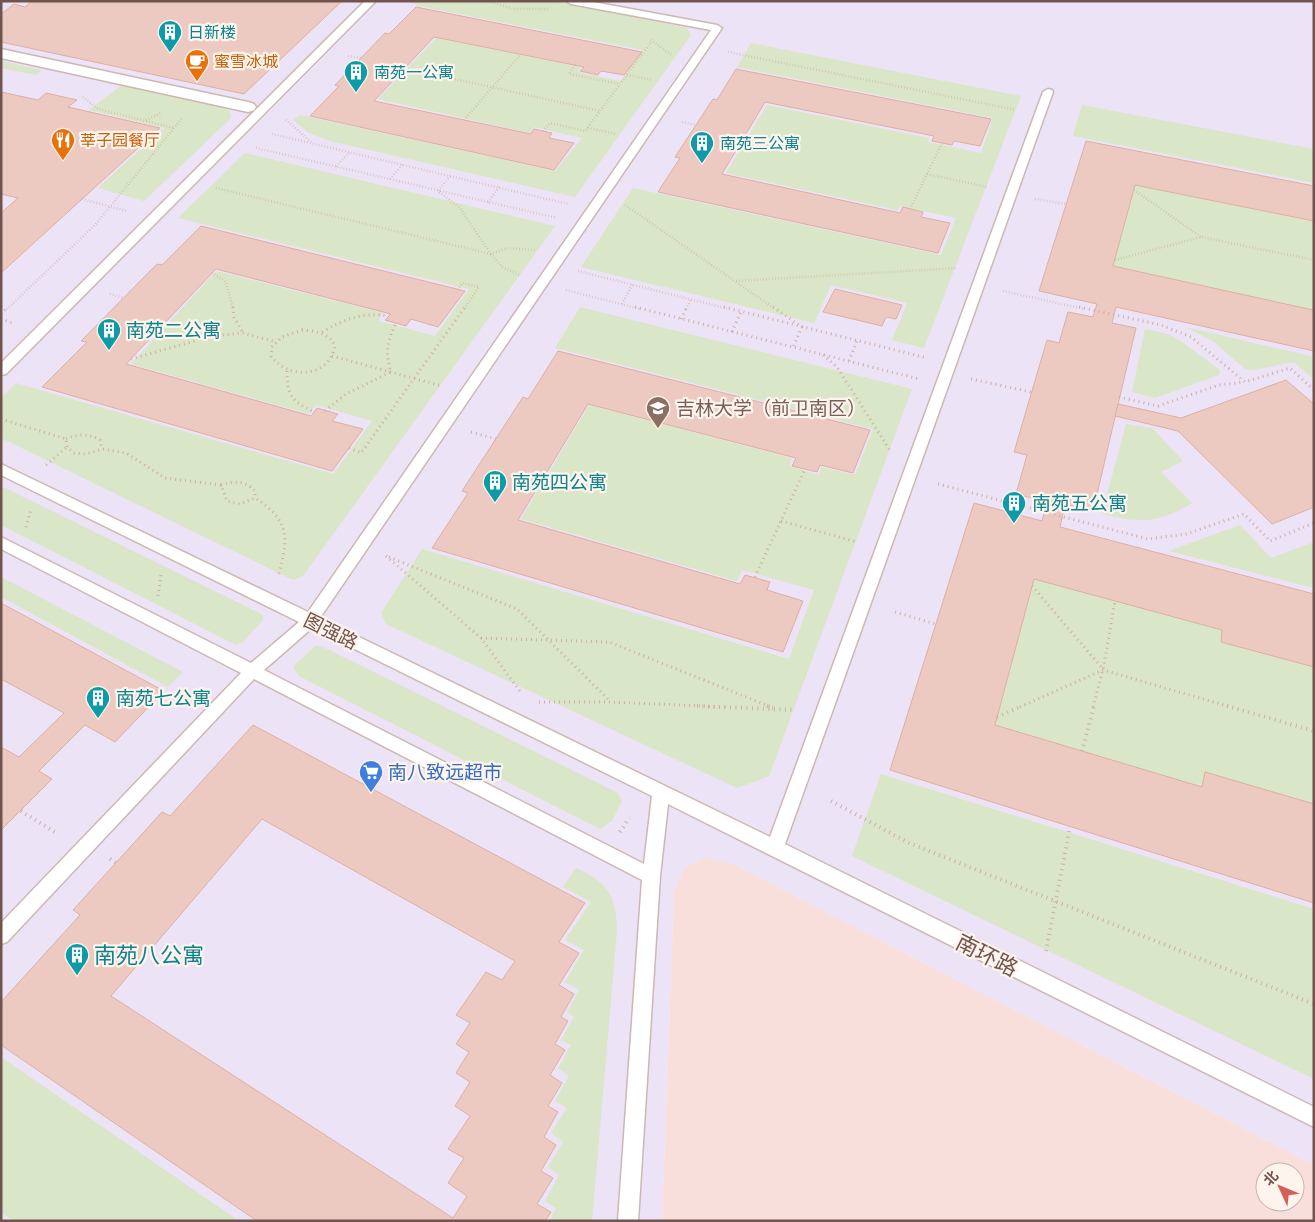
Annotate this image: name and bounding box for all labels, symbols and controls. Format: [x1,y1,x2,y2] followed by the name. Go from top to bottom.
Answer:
[157,19,183,53] building icon: 日新楼
[188,22,236,41] place label: 日新楼
[184,48,210,82] cafe icon: 蜜雪冰城
[214,51,278,70] place label: 蜜雪冰城
[343,59,369,93] building icon: 南苑一公寓
[374,62,454,81] place label: 南苑一公寓
[50,127,76,161] restaurant icon: 莘子园餐厅
[80,130,160,149] place label: 莘子园餐厅
[689,130,715,164] building icon: 南苑三公寓
[720,133,800,152] place label: 南苑三公寓
[96,317,122,351] building icon: 南苑二公寓
[126,318,221,341] place label: 南苑二公寓
[645,395,671,429] school or university icon: 吉林大学（前卫南区）
[676,396,866,419] place label: 吉林大学（前卫南区）
[482,469,508,503] building icon: 南苑四公寓
[512,470,607,493] place label: 南苑四公寓
[1001,490,1027,524] building icon: 南苑五公寓
[1032,491,1127,514] place label: 南苑五公寓
[301,608,362,653] street label: 图强路
[85,685,111,719] building icon: 南苑七公寓
[116,686,211,709] place label: 南苑七公寓
[358,759,384,793] supermarket icon: 南八致远超市
[388,760,502,783] place label: 南八致远超市
[952,928,1023,981] street label: 南环路
[94,941,204,967] place label: 南苑八公寓
[64,942,90,976] building icon: 南苑八公寓
[1255,1162,1305,1212] north arrow
[1259,1167,1281,1189] text: 北

